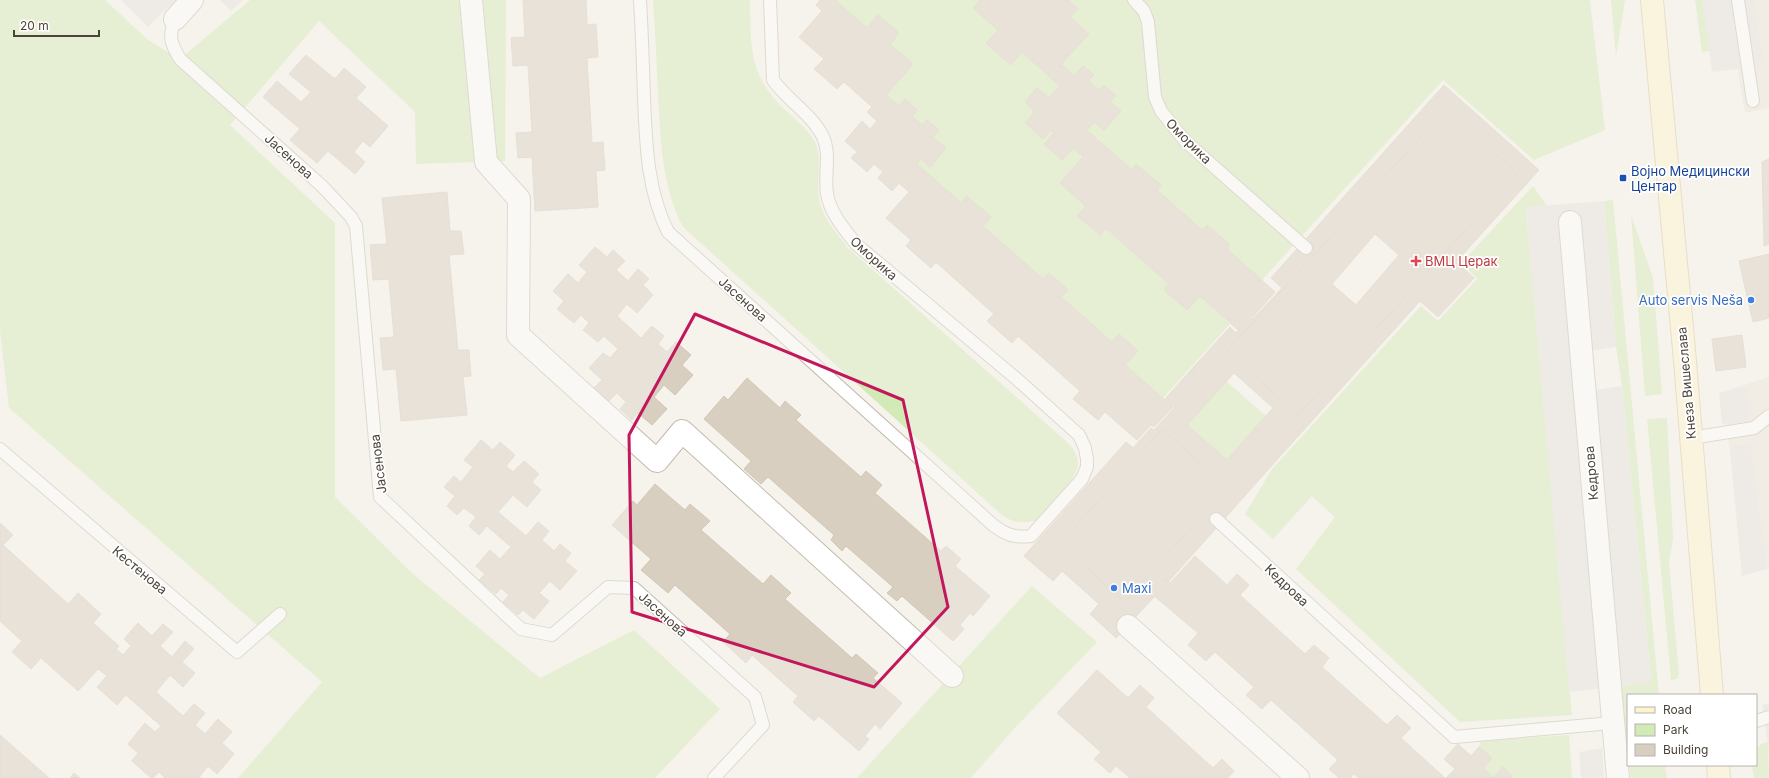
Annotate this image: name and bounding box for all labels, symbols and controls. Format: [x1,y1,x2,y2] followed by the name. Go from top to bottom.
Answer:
[14,12,99,38] scale bar
[20,18,49,33] text: 20 m
[1163,115,1215,167] street label: Оморика
[261,130,317,182] street label: Јасенова
[1631,163,1750,194] place label: Војно Медицински Центар
[1618,173,1628,183] marker: Војно Медицински Центар
[847,233,901,283] street label: Оморика
[1425,253,1498,269] place label: ВМЦ Церак
[1410,255,1422,267] marker: ВМЦ Церак
[715,273,771,325] street label: Јасенова
[1639,292,1743,308] place label: Auto servis Neša
[1746,295,1756,305] marker: Auto servis Neša
[1673,326,1699,440] street label: Кнеза Вишеслава
[366,433,390,495] street label: Јасенова
[1581,445,1601,501] street label: Кедрова
[109,542,171,598] street label: Кестенова
[1262,561,1312,609] street label: Кедрова
[1122,580,1151,596] place label: Maxi
[1109,583,1119,593] marker: Maxi
[635,588,691,640] street label: Јасенова
[1627,694,1757,766] legend
[1663,702,1692,717] text: Road
[1663,722,1689,737] text: Park
[1663,742,1708,757] text: Building

